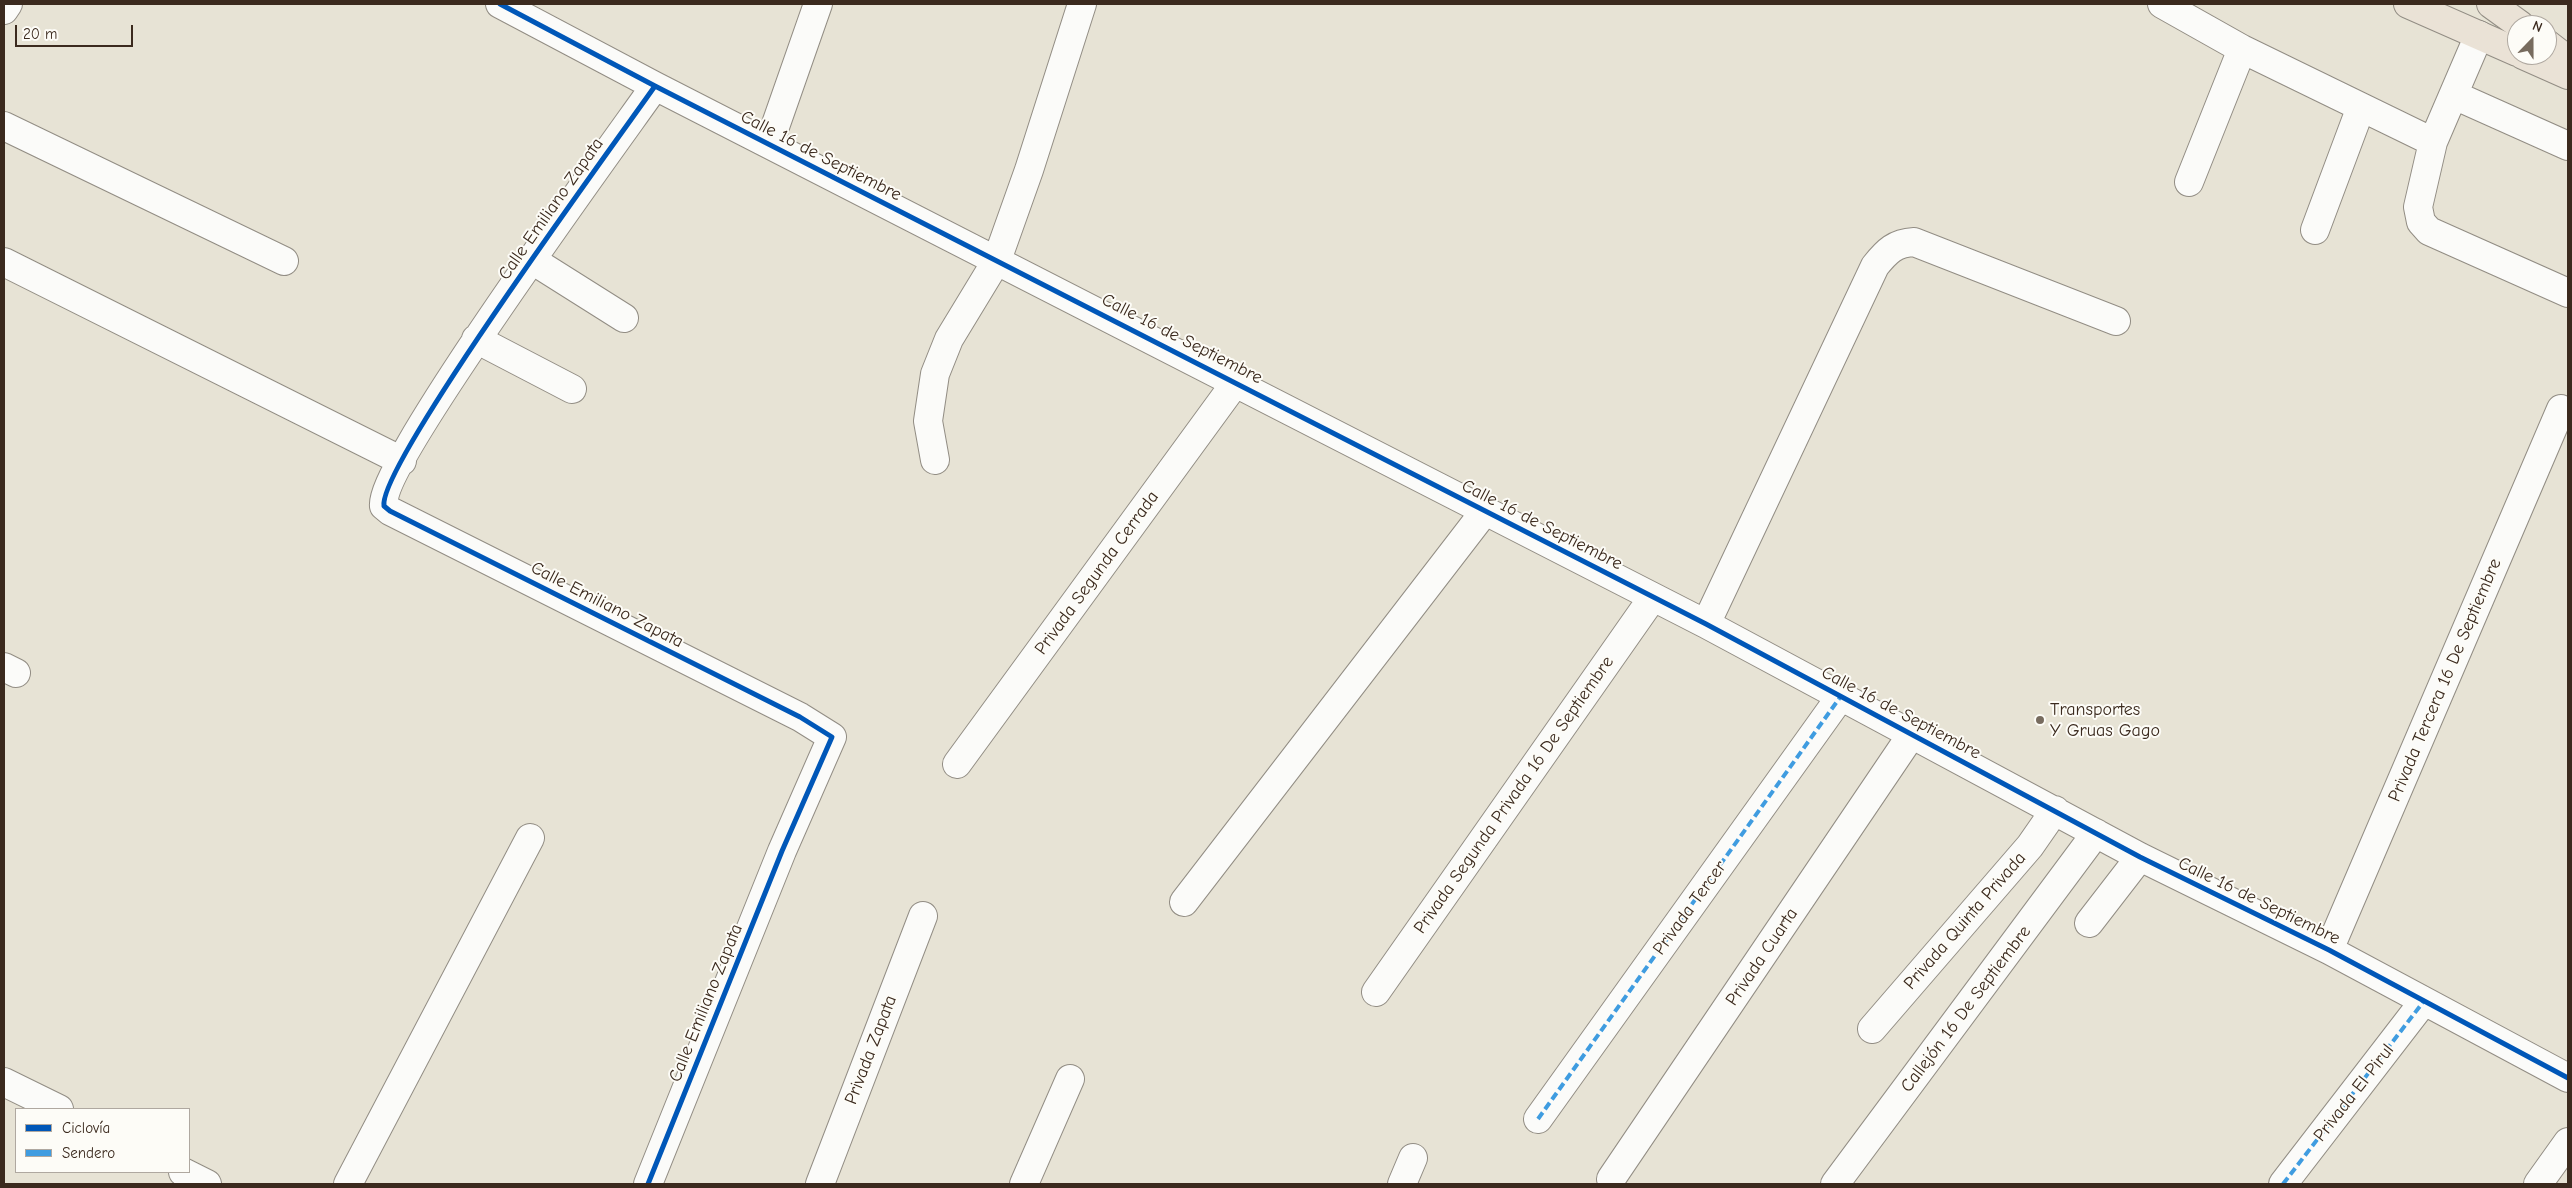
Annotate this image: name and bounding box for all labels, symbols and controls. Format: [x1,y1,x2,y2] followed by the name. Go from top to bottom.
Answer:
[18,15,135,47] scale bar
[2507,15,2557,65] north arrow
[2530,17,2545,36] text: N
[23,25,57,43] text: 20 m
[737,106,905,206] street label: Calle 16 de Septiembre
[494,134,608,284] street label: Calle Emiliano Zapata
[1098,289,1266,389] street label: Calle 16 de Septiembre
[1458,475,1626,575] street label: Calle 16 de Septiembre
[1030,487,1164,659] street label: Privada Segunda Cerrada
[2384,555,2506,805] street label: Privada Tercera 16 De Septiembre
[527,557,687,653] street label: Calle Emiliano Zapata
[1409,652,1619,938] street label: Privada Segunda Privada 16 De Septiembre
[1817,662,1985,764] street label: Calle 16 de Septiembre
[2050,699,2160,742] place label: Transportes Y Gruas Gago
[2034,714,2046,726] marker: Transportes Y Gruas Gago
[1899,848,2031,994] street label: Privada Quinta Privada
[2174,852,2344,950] street label: Calle 16 de Septiembre
[1649,857,1731,959] street label: Privada Tercer
[1721,904,1803,1010] street label: Privada Cuarta
[664,921,748,1085] street label: Calle Emiliano Zapata
[1896,921,2036,1097] street label: Callejón 16 De Septiembre
[840,992,902,1108] street label: Privada Zapata
[2309,1040,2399,1146] street label: Privada El Pirul
[15,1108,190,1173] legend
[62,1119,110,1137] text: Ciclovía
[62,1144,115,1162] text: Sendero

